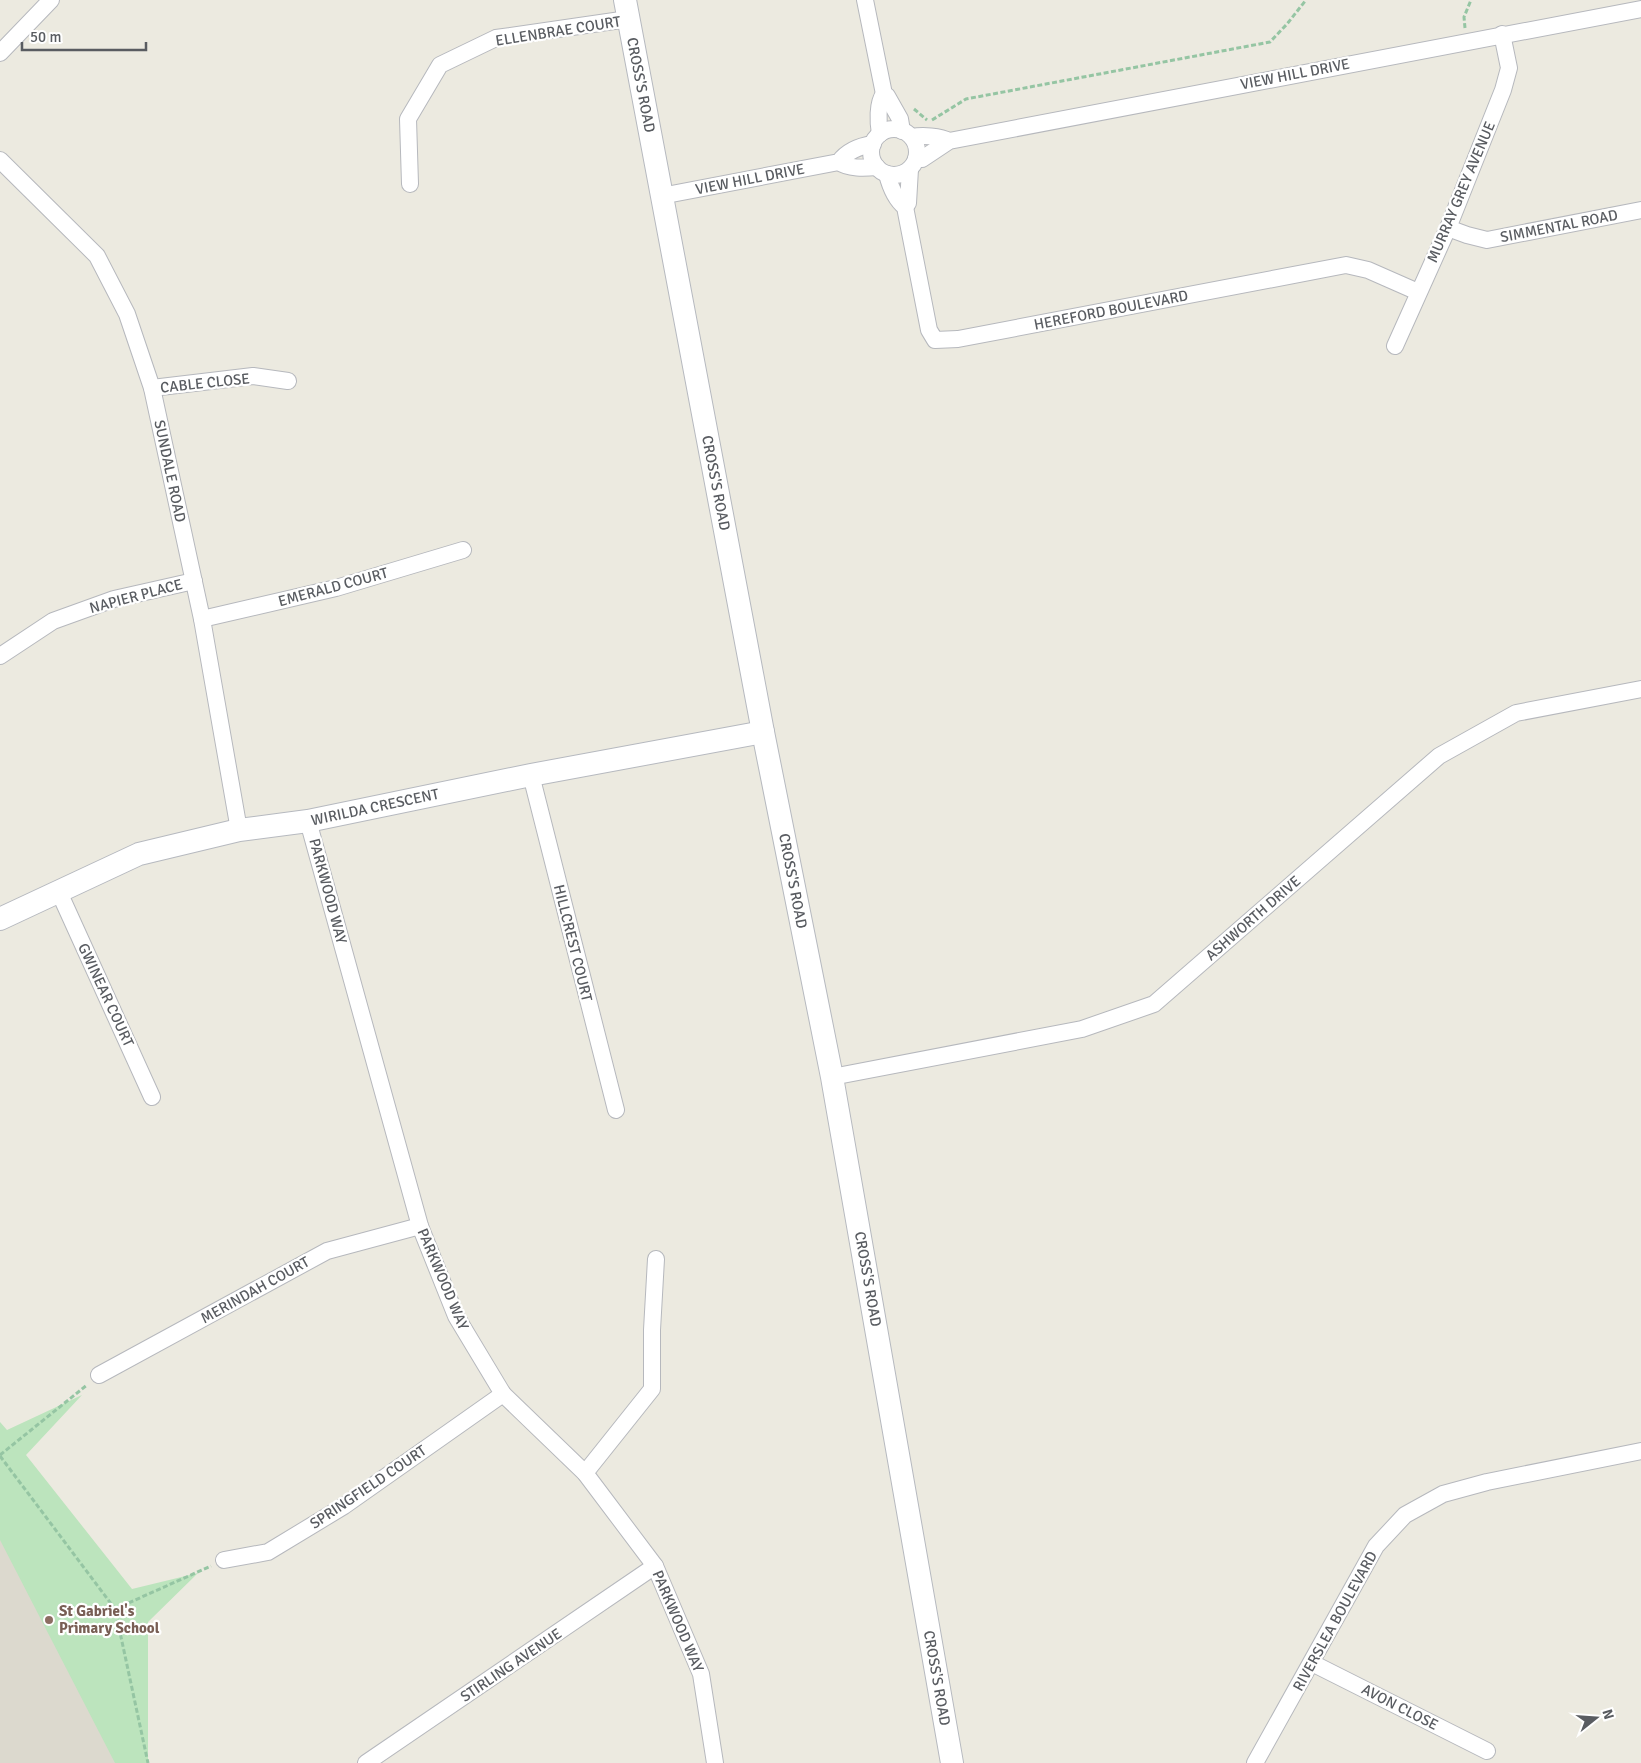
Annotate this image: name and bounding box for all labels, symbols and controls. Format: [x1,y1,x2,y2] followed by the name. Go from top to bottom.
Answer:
[494,12,623,50] street label: ELLENBRAE COURT
[22,20,146,52] scale bar
[30,28,61,46] text: 50 m
[623,36,659,134] street label: CROSS'S ROAD
[1239,55,1351,93] street label: VIEW HILL DRIVE
[1423,119,1499,265] street label: MURRAY GREY AVENUE
[694,160,806,198] street label: VIEW HILL DRIVE
[1499,206,1619,246] street label: SIMMENTAL ROAD
[1032,286,1190,334] street label: HEREFORD BOULEVARD
[159,369,251,397] street label: CABLE CLOSE
[150,418,190,524] street label: SUNDALE ROAD
[698,434,734,532] street label: CROSS'S ROAD
[276,564,391,610] street label: EMERALD COURT
[87,575,185,617] street label: NAPIER PLACE
[309,785,441,829] street label: WIRILDA CRESCENT
[775,832,811,930] street label: CROSS'S ROAD
[305,836,351,946] street label: PARKWOOD WAY
[1202,872,1304,964] street label: ASHWORTH DRIVE
[550,883,596,1004] street label: HILLCREST COURT
[74,940,138,1050] street label: GWINEAR COURT
[414,1226,473,1333] street label: PARKWOOD WAY
[851,1230,885,1328] street label: CROSS'S ROAD
[198,1252,313,1327] street label: MERINDAH COURT
[306,1441,430,1533] street label: SPRINGFIELD COURT
[1289,1548,1381,1694] street label: RIVERSLEA BOULEVARD
[649,1568,708,1675] street label: PARKWOOD WAY
[59,1602,160,1637] place label: St Gabriel's Primary School
[43,1614,55,1626] marker: St Gabriel's Primary School
[457,1624,565,1706] street label: STIRLING AVENUE
[920,1629,954,1727] street label: CROSS'S ROAD
[1359,1680,1441,1734] street label: AVON CLOSE
[1571,1693,1621,1743] north arrow
[1598,1707,1618,1721] text: N

